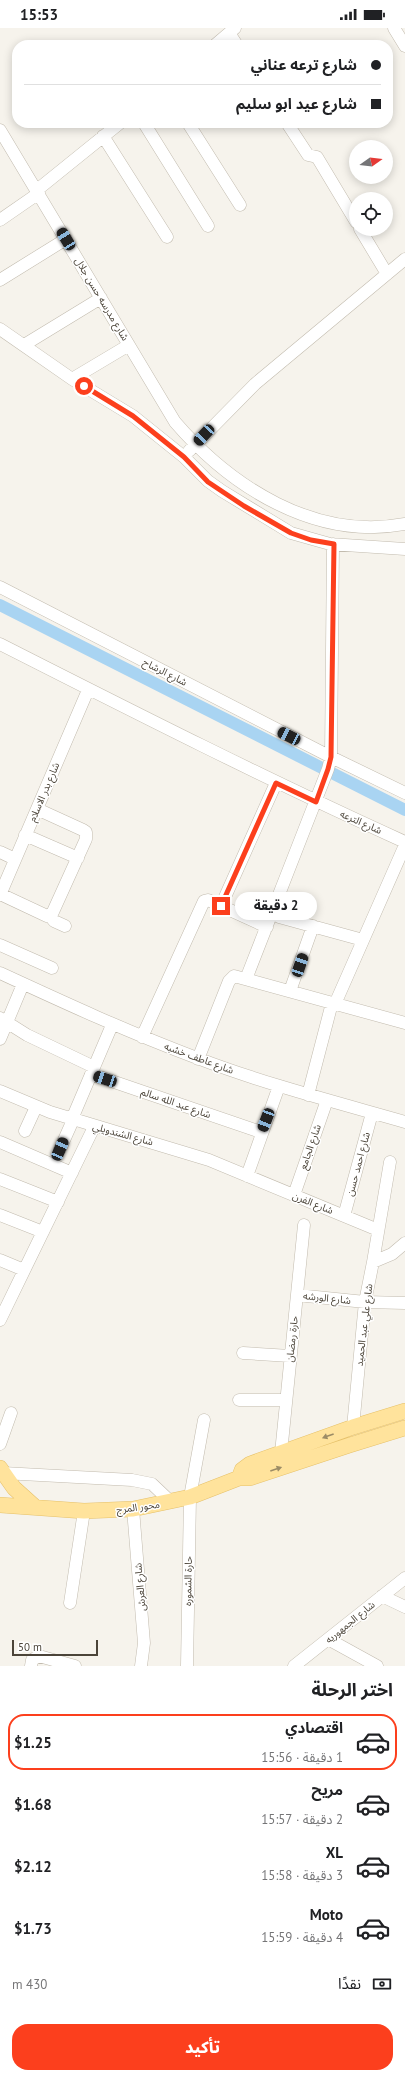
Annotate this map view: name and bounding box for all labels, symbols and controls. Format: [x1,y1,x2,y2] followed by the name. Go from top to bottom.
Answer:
[20,5,58,24] text: 15:53
[251,55,357,74] text: شارع ترعه عناني
[236,94,357,113] text: شارع عيد ابو سليم
[349,140,393,184] north arrow
[349,140,393,236] map controls
[349,192,393,236] button: locate
[55,226,77,252] car
[71,255,132,344] street label: شارع مدرسه حسن جلال
[75,377,93,395] route start
[191,422,217,448] car
[140,655,189,690] street label: شارع الرشاح
[276,725,302,747] car
[26,760,64,824] street label: شارع بدر الاسلام
[338,807,384,838] street label: شارع الترعه
[235,892,317,920] callout: 2 دقيقة
[212,897,230,915] route end
[254,897,298,914] text: 2 دقيقة
[290,952,310,978] car
[162,1039,236,1078] street label: شارع عاطف خشبه
[92,1070,118,1088] car
[139,1085,213,1122] street label: شارع عبد الله سالم
[256,1107,276,1133] car
[91,1120,155,1150] street label: شارع الشندويلي
[296,1123,325,1172] street label: شارع الجامع
[343,1130,374,1198] street label: شارع احمد حسن
[50,1136,70,1162] car
[290,1189,335,1218] street label: شارع الفرن
[352,1283,377,1367] street label: شارع علي عبد الحميد
[302,1289,352,1308] street label: شارع الورشه
[283,1315,301,1363] street label: حارة رمضان
[322,1433,334,1439] one-way arrow
[270,1466,282,1472] one-way arrow
[115,1498,161,1517] street label: محور المرج
[181,1556,195,1606] street label: حارة الشموره
[131,1562,150,1612] street label: شارع العرش
[322,1598,378,1647] street label: شارع الجمهوريه
[12,1638,98,1657] scale bar
[18,1640,42,1654] text: 50 m
[312,1678,393,1701] text: اختر الرحلة
[285,1718,343,1737] text: اقتصادي
[355,1724,391,1760] icon: car
[14,1733,52,1752] text: $1.25
[261,1749,343,1766] text: 1 دقيقة · 15:56
[311,1780,343,1799] text: مريح
[355,1786,391,1822] icon: car
[14,1795,52,1814] text: $1.68
[261,1811,343,1828] text: 2 دقيقة · 15:57
[326,1843,343,1862] text: XL
[355,1848,391,1884] icon: car
[14,1857,52,1876] text: $2.12
[261,1867,343,1884] text: 3 دقيقة · 15:58
[310,1905,343,1924] text: Moto
[355,1910,391,1946] icon: car
[14,1919,52,1938] text: $1.73
[261,1929,343,1946] text: 4 دقيقة · 15:59
[371,1973,393,1995] icon: cash
[338,1974,361,1993] text: نقدًا
[12,1976,47,1993] text: 430 m
[12,2024,393,2070] button: تأكيد

